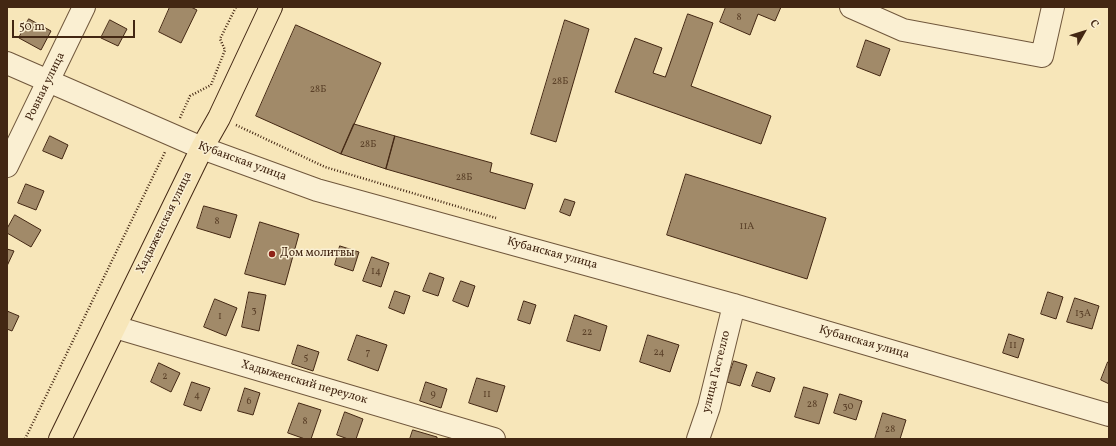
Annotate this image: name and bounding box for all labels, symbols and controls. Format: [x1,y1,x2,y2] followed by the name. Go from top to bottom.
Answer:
[14,12,137,38] scale bar
[736,12,742,24] house number: 8
[1064,12,1104,52] north arrow
[1086,17,1102,32] text: С
[19,19,45,35] text: 50 m
[23,50,69,124] street label: Ровная улица
[552,76,568,88] house number: 28Б
[310,84,326,96] house number: 28Б
[196,139,288,185] street label: Кубанская улица
[360,139,376,151] house number: 28Б
[134,170,196,276] street label: Хадыженская улица
[456,172,472,184] house number: 28Б
[214,216,220,228] house number: 8
[740,221,754,233] house number: 11А
[505,235,599,273] street label: Кубанская улица
[280,247,354,261] place label: Дом молитвы
[267,249,277,259] marker: Дом молитвы
[371,266,381,278] house number: 14
[251,305,257,317] house number: 3
[1075,308,1091,320] house number: 13А
[218,311,222,323] house number: 1
[817,323,911,363] street label: Кубанская улица
[582,327,592,339] house number: 22
[700,329,734,415] street label: улица Гастелло
[1009,340,1017,352] house number: 11
[366,347,370,359] house number: 7
[653,347,665,359] house number: 24
[304,352,308,364] house number: 5
[239,358,369,408] street label: Хадыженский переулок
[162,371,168,383] house number: 2
[430,389,436,401] house number: 9
[483,389,491,401] house number: 11
[194,390,200,402] house number: 4
[246,396,252,408] house number: 6
[807,399,817,411] house number: 28
[843,401,853,413] house number: 30
[302,416,308,428] house number: 8
[885,424,895,436] house number: 28

